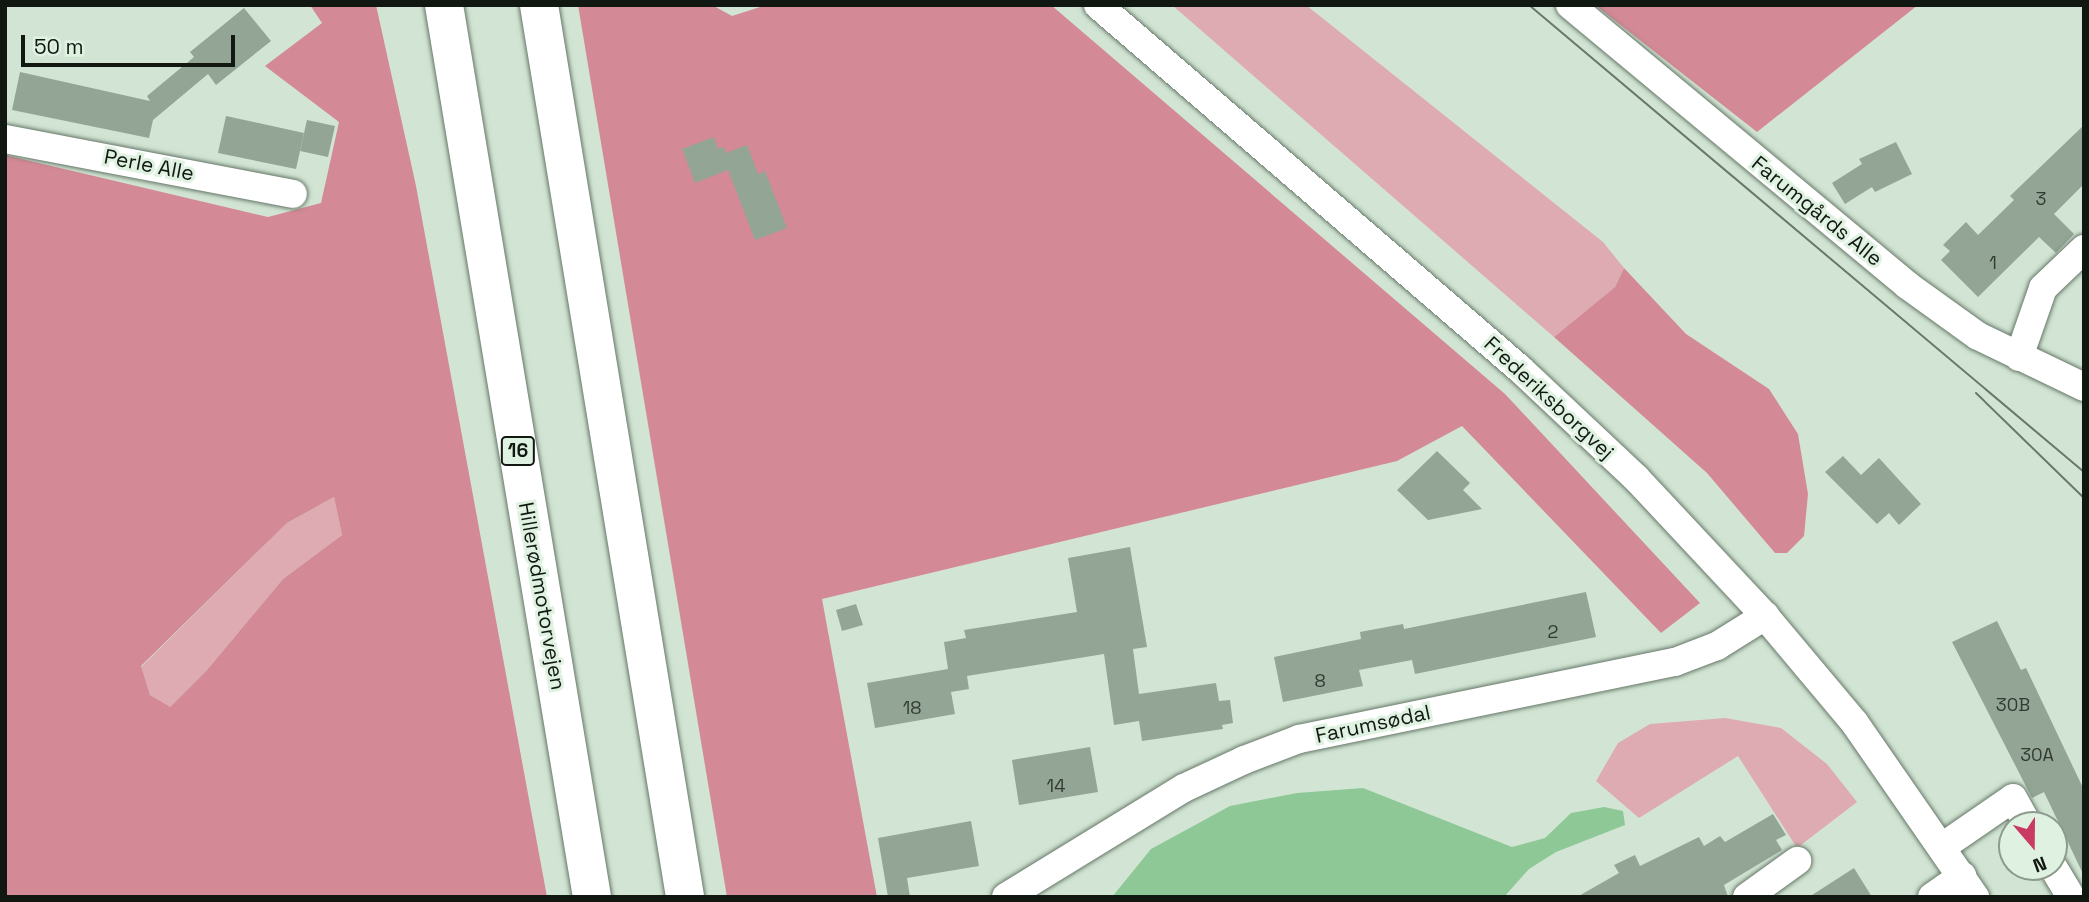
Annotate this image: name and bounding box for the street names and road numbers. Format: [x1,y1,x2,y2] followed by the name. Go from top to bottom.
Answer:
[102,144,196,186] street label: Perle Alle
[1746,151,1888,271] street label: Farumgårds Alle
[1479,331,1619,465] street label: Frederiksborgvej
[500,436,536,466] road number: 16
[513,500,571,692] street label: Hillerødmotorvejen
[1313,700,1433,748] street label: Farumsødal

